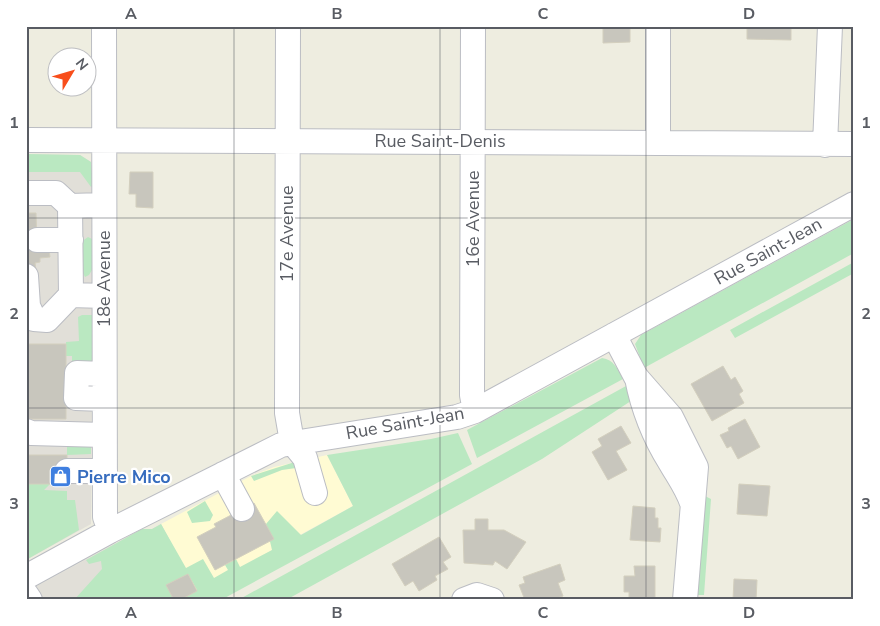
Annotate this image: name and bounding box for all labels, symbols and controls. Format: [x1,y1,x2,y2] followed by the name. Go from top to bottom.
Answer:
[125,3,137,25] text: A
[331,3,343,25] text: B
[538,3,549,25] text: C
[743,3,755,25] text: D
[48,48,98,98] north arrow
[71,54,93,74] text: N
[9,112,19,134] text: 1
[861,112,871,134] text: 1
[374,129,506,153] street label: Rue Saint-Denis
[461,170,485,268] street label: 16e Avenue
[275,185,299,283] street label: 17e Avenue
[710,211,826,291] street label: Rue Saint-Jean
[92,230,116,328] street label: 18e Avenue
[9,303,19,325] text: 2
[861,303,871,325] text: 2
[344,401,466,445] street label: Rue Saint-Jean
[49,465,73,489] shop icon: Pierre Mico
[77,465,171,489] place label: Pierre Mico
[9,493,19,515] text: 3
[861,493,871,515] text: 3
[125,602,137,624] text: A
[331,602,343,624] text: B
[538,602,549,624] text: C
[743,602,755,624] text: D

